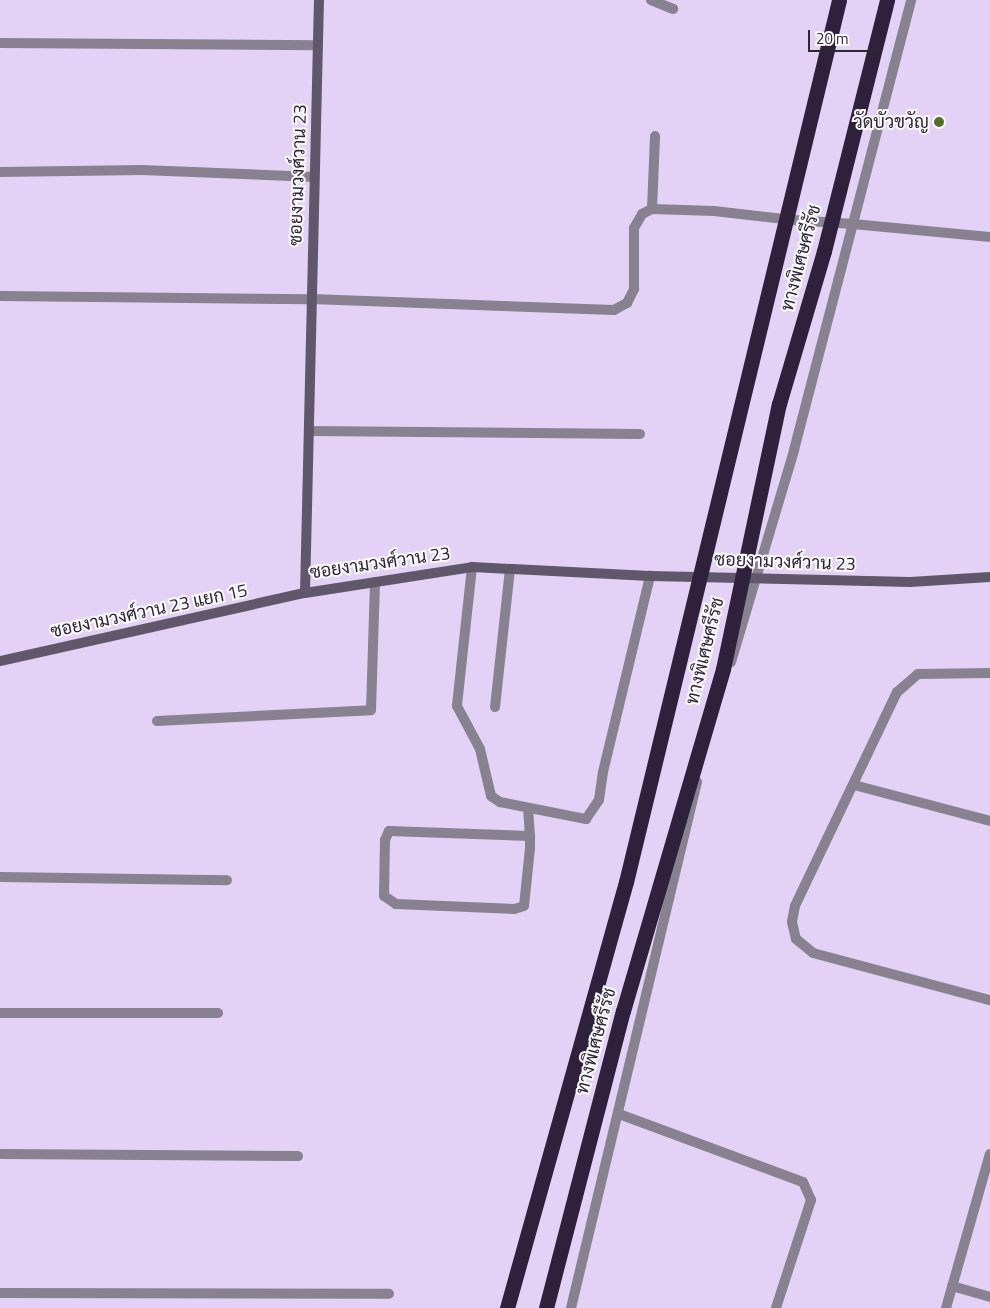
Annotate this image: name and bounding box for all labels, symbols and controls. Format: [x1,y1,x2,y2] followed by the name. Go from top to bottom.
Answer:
[810,20,879,52] scale bar
[816,27,849,50] text: 20 m
[285,104,311,246] street label: ซอยงามวงศ์วาน 23
[853,111,929,133] place label: วัดบัวขวัญ
[933,116,945,128] marker: วัดบัวขวัญ
[776,202,826,314] street label: ทางพิเศษศรีรัช
[308,542,452,584] street label: ซอยงามวงศ์วาน 23
[714,549,856,575] street label: ซอยงามวงศ์วาน 23
[49,580,249,642] street label: ซอยงามวงศ์วาน 23 แยก 15
[681,595,729,707] street label: ทางพิเศษศรีรัช
[571,985,621,1097] street label: ทางพิเศษศรีรัช

